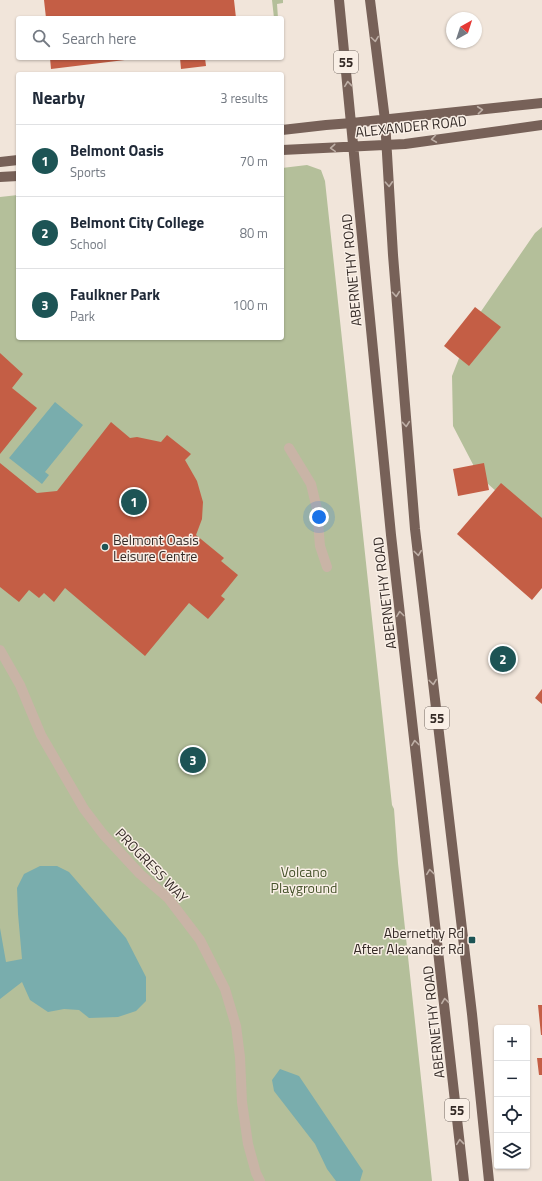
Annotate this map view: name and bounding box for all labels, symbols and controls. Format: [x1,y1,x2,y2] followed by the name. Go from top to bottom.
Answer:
[446,12,482,48] north arrow
[16,16,284,60] search box
[30,27,52,49] icon: search
[62,27,136,50] text: Search here
[371,36,380,42] one-way arrow
[334,51,358,73] road number: 55
[344,81,353,87] one-way arrow
[32,85,85,111] text: Nearby
[220,88,268,108] text: 3 results
[477,105,483,114] one-way arrow
[354,110,468,142] street label: ALEXANDER ROAD
[431,134,437,143] one-way arrow
[70,139,164,162] text: Belmont Oasis
[330,143,336,152] one-way arrow
[41,151,49,171] text: 1
[240,151,268,171] text: 70 m
[70,162,106,182] text: Sports
[385,181,394,187] one-way arrow
[70,211,204,234] text: Belmont City College
[336,213,366,327] street label: ABERNETHY ROAD
[41,223,49,243] text: 2
[240,223,268,243] text: 80 m
[70,234,106,254] text: School
[70,283,160,306] text: Faulkner Park
[392,291,401,297] one-way arrow
[41,295,49,315] text: 3
[232,295,268,315] text: 100 m
[70,306,95,326] text: Park
[402,421,411,427] one-way arrow
[121,487,147,517] pin: 1
[309,507,329,527] your location
[113,529,199,566] place label: Belmont Oasis Leisure Centre
[367,536,401,650] street label: ABERNETHY ROAD
[100,542,110,552] marker: Belmont Oasis Leisure Centre
[413,550,422,556] one-way arrow
[396,610,405,617] one-way arrow
[490,644,516,674] pin: 2
[428,679,437,685] one-way arrow
[425,707,449,729] road number: 55
[411,740,420,746] one-way arrow
[180,745,206,775] pin: 3
[111,823,193,907] street label: PROGRESS WAY
[271,861,337,898] park label: Volcano Playground
[426,869,435,875] one-way arrow
[354,922,464,959] place label: Abernethy Rd After Alexander Rd
[467,935,477,945] marker: Abernethy Rd After Alexander Rd
[417,965,449,1079] street label: ABERNETHY ROAD
[441,998,450,1004] one-way arrow
[494,1025,530,1169] map controls
[494,1025,530,1061] button: +
[494,1061,530,1097] button: −
[494,1097,530,1133] button: locate
[445,1099,469,1121] road number: 55
[494,1133,530,1169] button: layers
[456,1139,465,1145] one-way arrow

